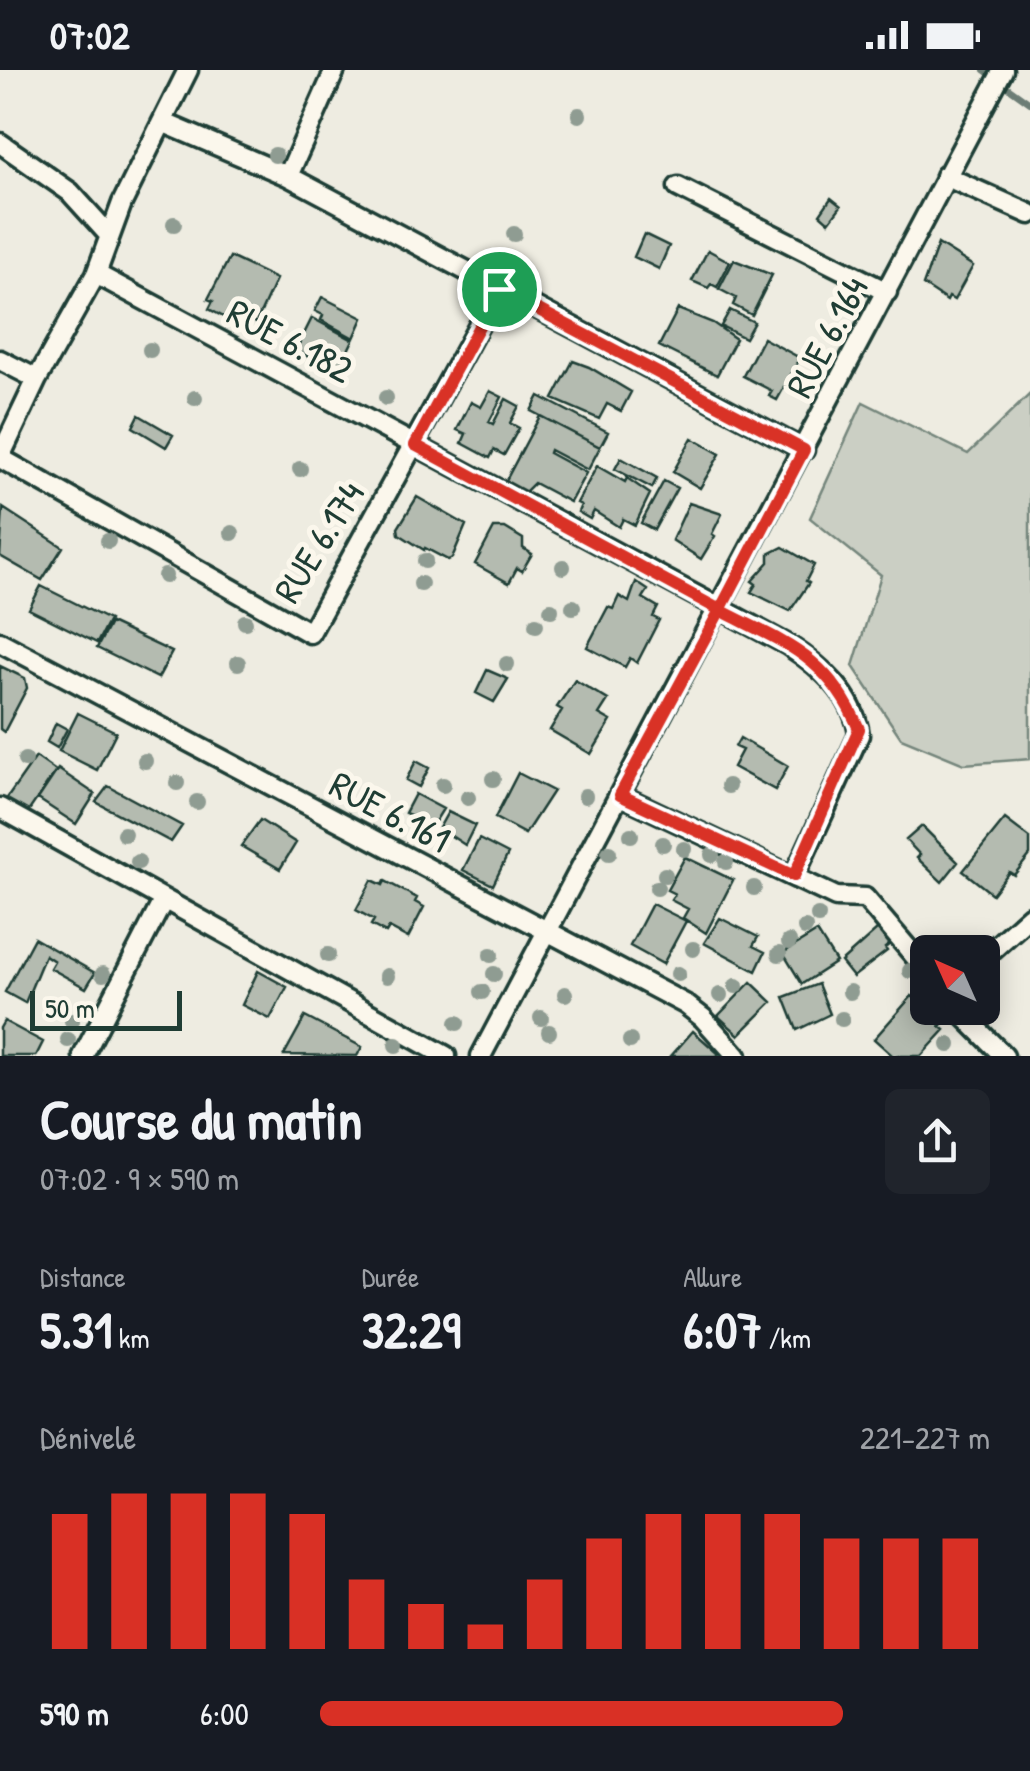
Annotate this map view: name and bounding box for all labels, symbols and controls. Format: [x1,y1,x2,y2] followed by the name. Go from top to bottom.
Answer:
[50,9,129,61] text: 07:02
[457,247,542,332] pin
[472,262,527,317] icon: arrive
[773,267,880,406] street label: RUE 6.164
[219,285,362,395] street label: RUE 6.182
[261,471,376,612] street label: RUE 6.174
[321,758,460,865] street label: RUE 6.161
[910,935,1000,1025] north arrow
[910,935,1000,1025] map controls
[30,986,182,1030] scale bar
[45,989,95,1027] text: 50 m
[40,1082,362,1156] text: Course du matin
[885,1089,990,1194] button: share
[40,1157,239,1200] text: 07:02 · 9 × 590 m
[40,1258,126,1296] text: Distance
[362,1258,419,1296] text: Durée
[683,1258,742,1296] text: Allure
[40,1296,112,1364] text: 5.31
[362,1296,461,1364] text: 32:29
[683,1296,762,1364] text: 6:07
[112,1319,150,1357] text: km
[762,1319,811,1357] text: /km
[40,1416,136,1459] text: Dénivelé
[860,1416,990,1459] text: 221–227 m
[40,1692,109,1735] text: 590 m
[200,1692,249,1735] text: 6:00

